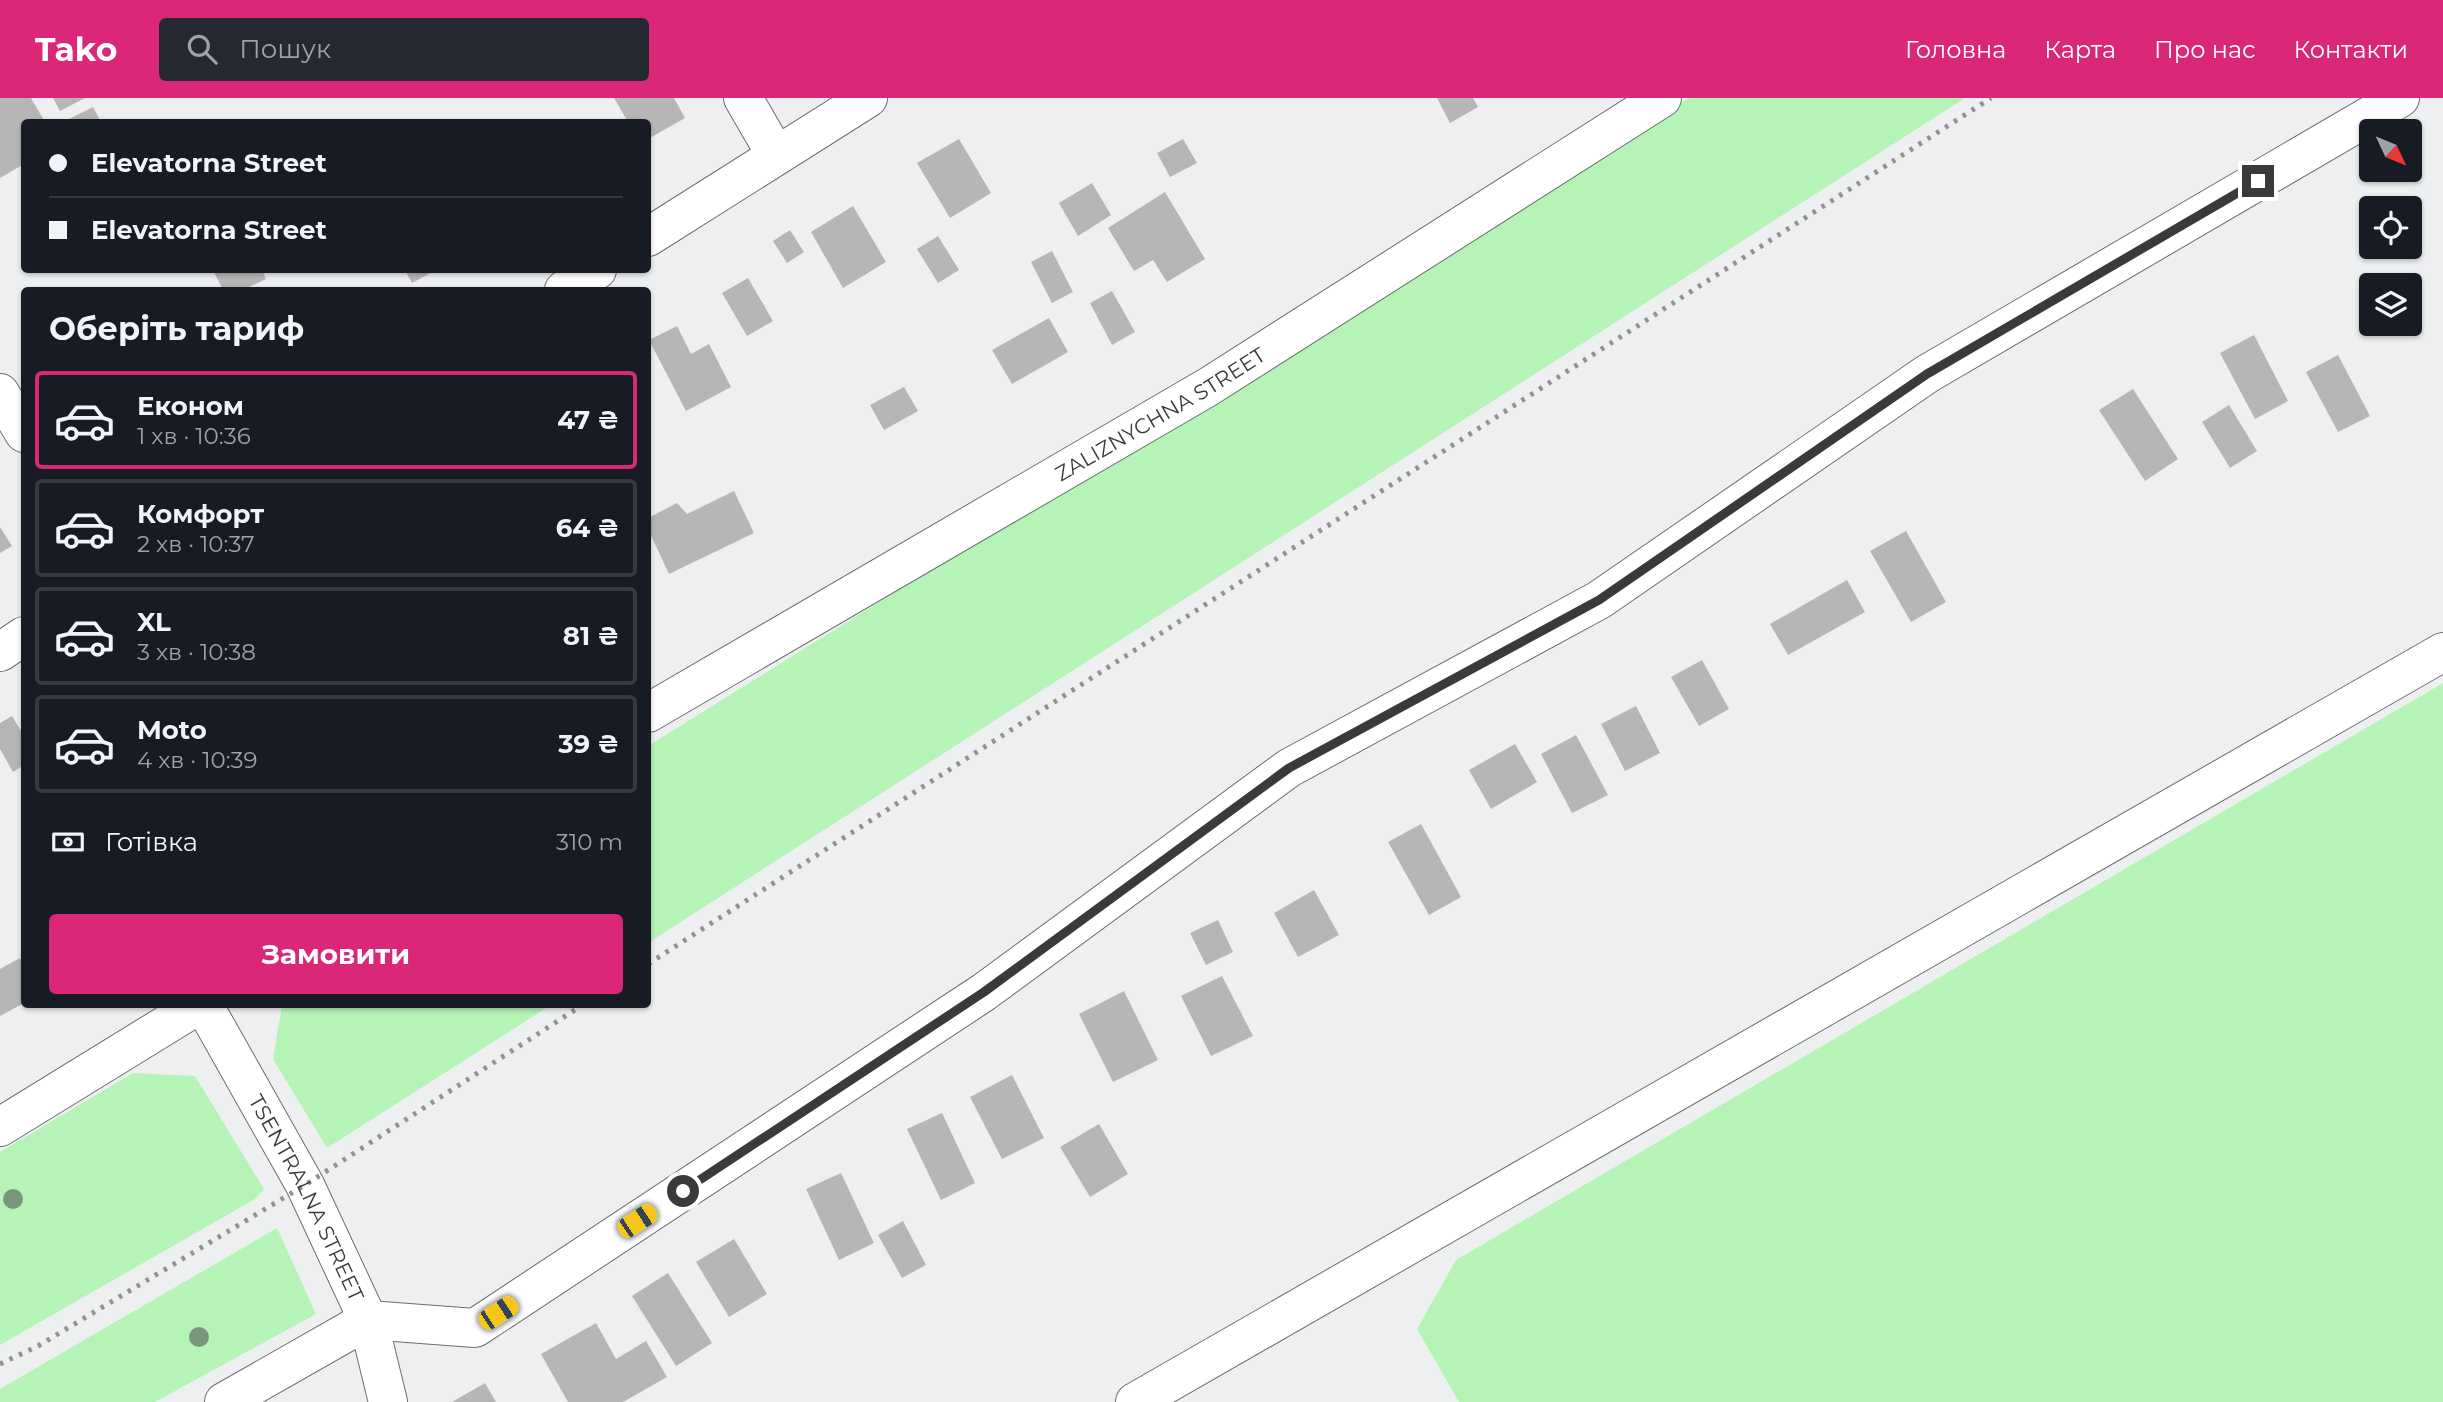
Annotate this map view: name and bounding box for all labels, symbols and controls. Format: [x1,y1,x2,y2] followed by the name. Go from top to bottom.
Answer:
[159,18,649,81] search box
[35,29,117,69] text: Tako
[183,30,221,68] icon: search
[239,33,331,65] text: Пошук
[1905,35,2006,64] text: Головна
[2044,35,2116,64] text: Карта
[2154,35,2256,64] text: Про нас
[2294,35,2408,64] text: Контакти
[2359,119,2422,182] north arrow
[2359,119,2422,336] map controls
[91,147,327,179] text: Elevatorna Street
[2242,165,2274,197] route end
[2359,196,2422,259] button: locate
[91,214,327,246] text: Elevatorna Street
[2359,273,2422,336] button: layers
[49,309,304,348] text: Оберіть тариф
[1050,341,1270,486] street label: ZALIZNYCHNA STREET
[53,389,116,452] icon: car
[137,390,244,422] text: Економ
[557,404,619,436] text: 47 ₴
[137,422,251,450] text: 1 хв · 10:36
[53,497,116,560] icon: car
[137,498,264,530] text: Комфорт
[556,512,619,544] text: 64 ₴
[137,530,255,558] text: 2 хв · 10:37
[53,605,116,668] icon: car
[137,606,171,638] text: XL
[563,620,619,652] text: 81 ₴
[137,638,256,666] text: 3 хв · 10:38
[53,713,116,776] icon: car
[137,714,207,746] text: Moto
[558,728,619,760] text: 39 ₴
[137,746,258,774] text: 4 хв · 10:39
[49,823,87,861] icon: cash
[105,826,198,858] text: Готівка
[556,828,623,856] text: 310 m
[49,914,623,994] button: Замовити
[244,1090,370,1305] street label: TSENTRALNA STREET
[667,1175,699,1207] route start
[614,1201,661,1241] car
[475,1293,522,1333] car

